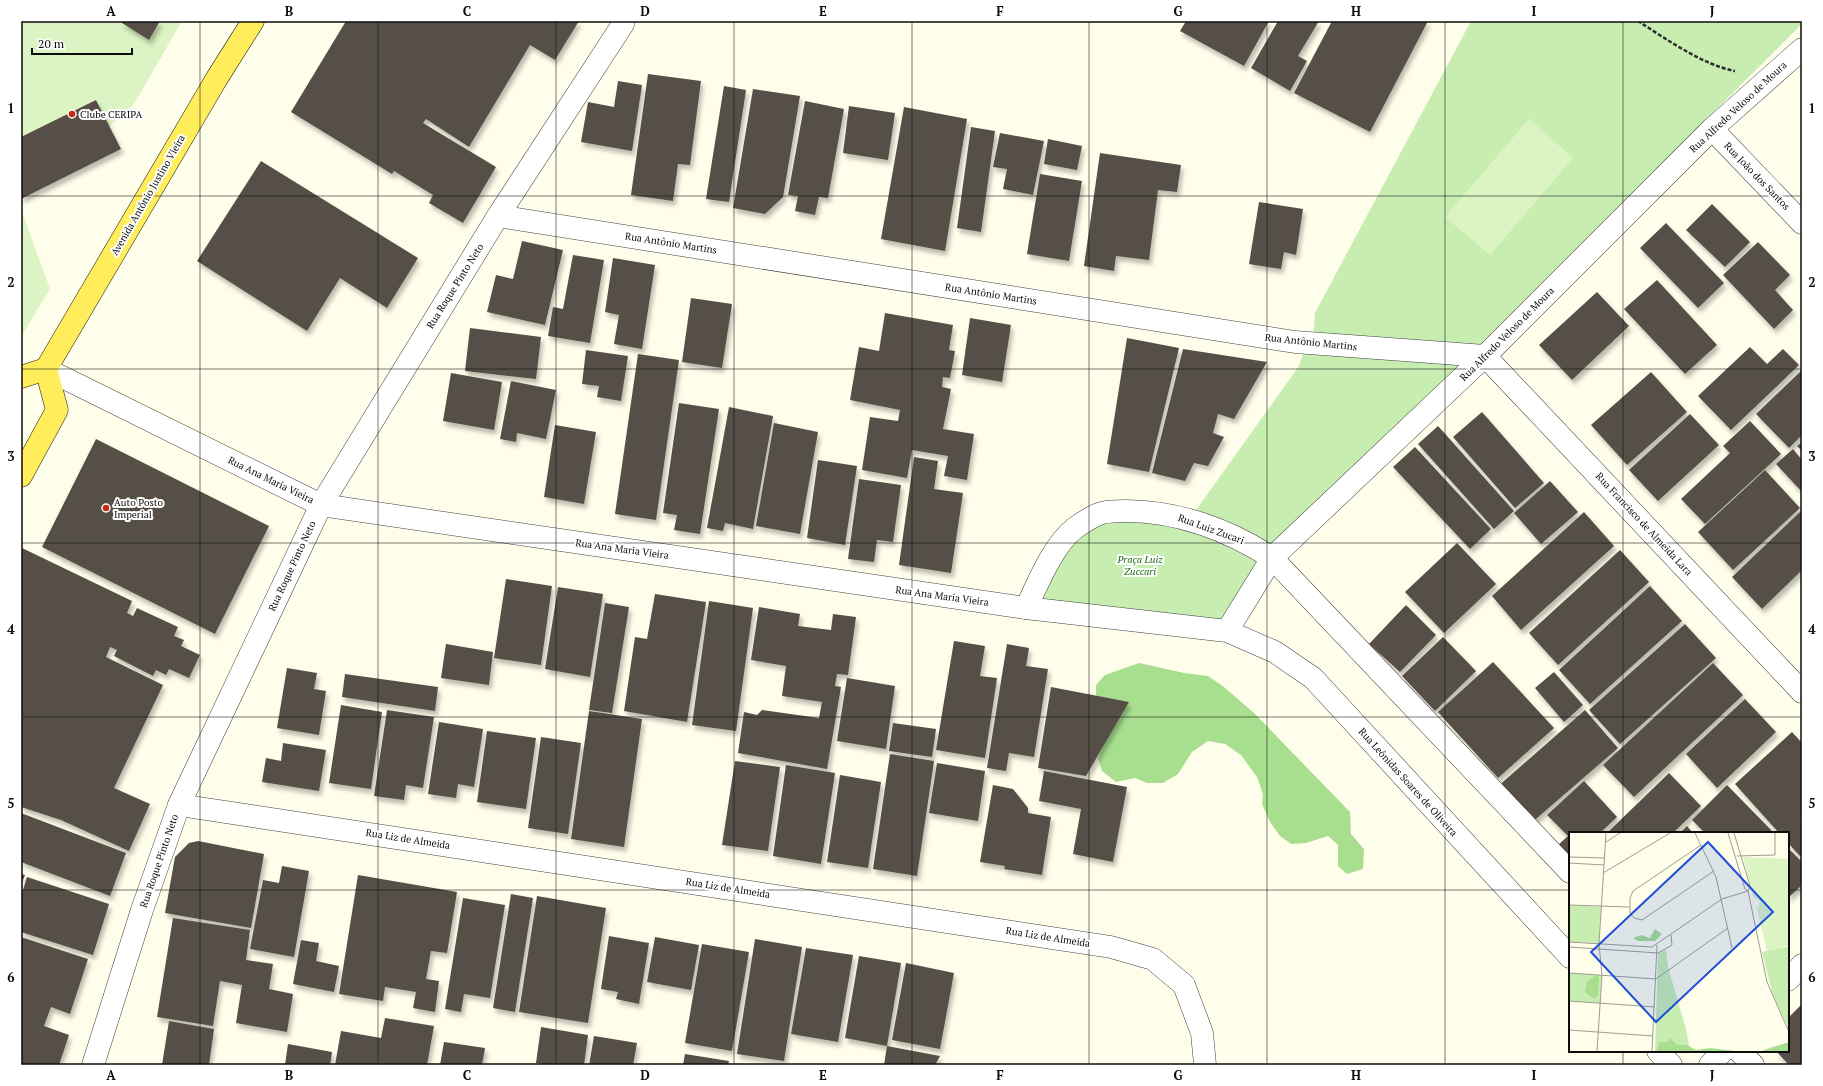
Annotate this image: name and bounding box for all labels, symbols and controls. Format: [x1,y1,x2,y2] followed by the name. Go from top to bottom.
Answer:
[106,2,116,20] text: A
[285,2,293,20] text: B
[463,2,471,20] text: C
[640,2,650,20] text: D
[819,2,827,20] text: E
[996,2,1004,20] text: F
[1173,2,1183,20] text: G
[1351,2,1361,20] text: H
[1532,2,1537,20] text: I
[1710,2,1715,20] text: J
[32,30,132,56] scale bar
[38,36,65,51] text: 20 m
[1687,58,1789,156] street label: Rua Alfredo Veloso de Moura
[7,99,15,117] text: 1
[1808,99,1816,117] text: 1
[80,108,142,121] place label: Clube CERIPA
[67,109,77,119] marker: Clube CERIPA
[108,132,188,258] street label: Avenida Antônio Justino Vieira
[1721,139,1793,213] street label: Rua João dos Santos
[624,229,718,257] street label: Rua Antônio Martins
[423,241,487,331] street label: Rua Roque Pinto Neto
[7,273,15,291] text: 2
[1808,273,1816,291] text: 2
[944,280,1038,308] street label: Rua Antônio Martins
[1457,284,1557,384] street label: Rua Alfredo Veloso de Moura
[1264,331,1358,353] street label: Rua Antônio Martins
[7,447,15,465] text: 3
[1808,447,1816,465] text: 3
[226,454,316,506] street label: Rua Ana Maria Vieira
[1593,470,1695,578] street label: Rua Francisco de Almeida Lara
[114,496,163,521] place label: Auto Posto Imperial
[101,503,111,513] marker: Auto Posto Imperial
[1176,511,1246,547] street label: Rua Luiz Zucari
[265,518,319,613] street label: Rua Roque Pinto Neto
[574,536,670,562] street label: Rua Ana Maria Vieira
[1116,553,1163,578] park label: Praça Luiz Zuccari
[894,583,990,609] street label: Rua Ana Maria Vieira
[7,620,15,638] text: 4
[1808,620,1816,638] text: 4
[1356,725,1460,839] street label: Rua Leônidas Soares de Oliveira
[7,794,15,812] text: 5
[1808,794,1816,812] text: 5
[137,812,181,910] street label: Rua Roque Pinto Neto
[365,826,451,852] street label: Rua Liz de Almeida
[1569,832,1789,1052] inset map
[685,875,771,901] street label: Rua Liz de Almeida
[1005,924,1091,950] street label: Rua Liz de Almeida
[7,968,15,986] text: 6
[1808,968,1816,986] text: 6
[106,1066,116,1084] text: A
[285,1066,293,1084] text: B
[463,1066,471,1084] text: C
[640,1066,650,1084] text: D
[819,1066,827,1084] text: E
[996,1066,1004,1084] text: F
[1173,1066,1183,1084] text: G
[1351,1066,1361,1084] text: H
[1532,1066,1537,1084] text: I
[1710,1066,1715,1084] text: J

